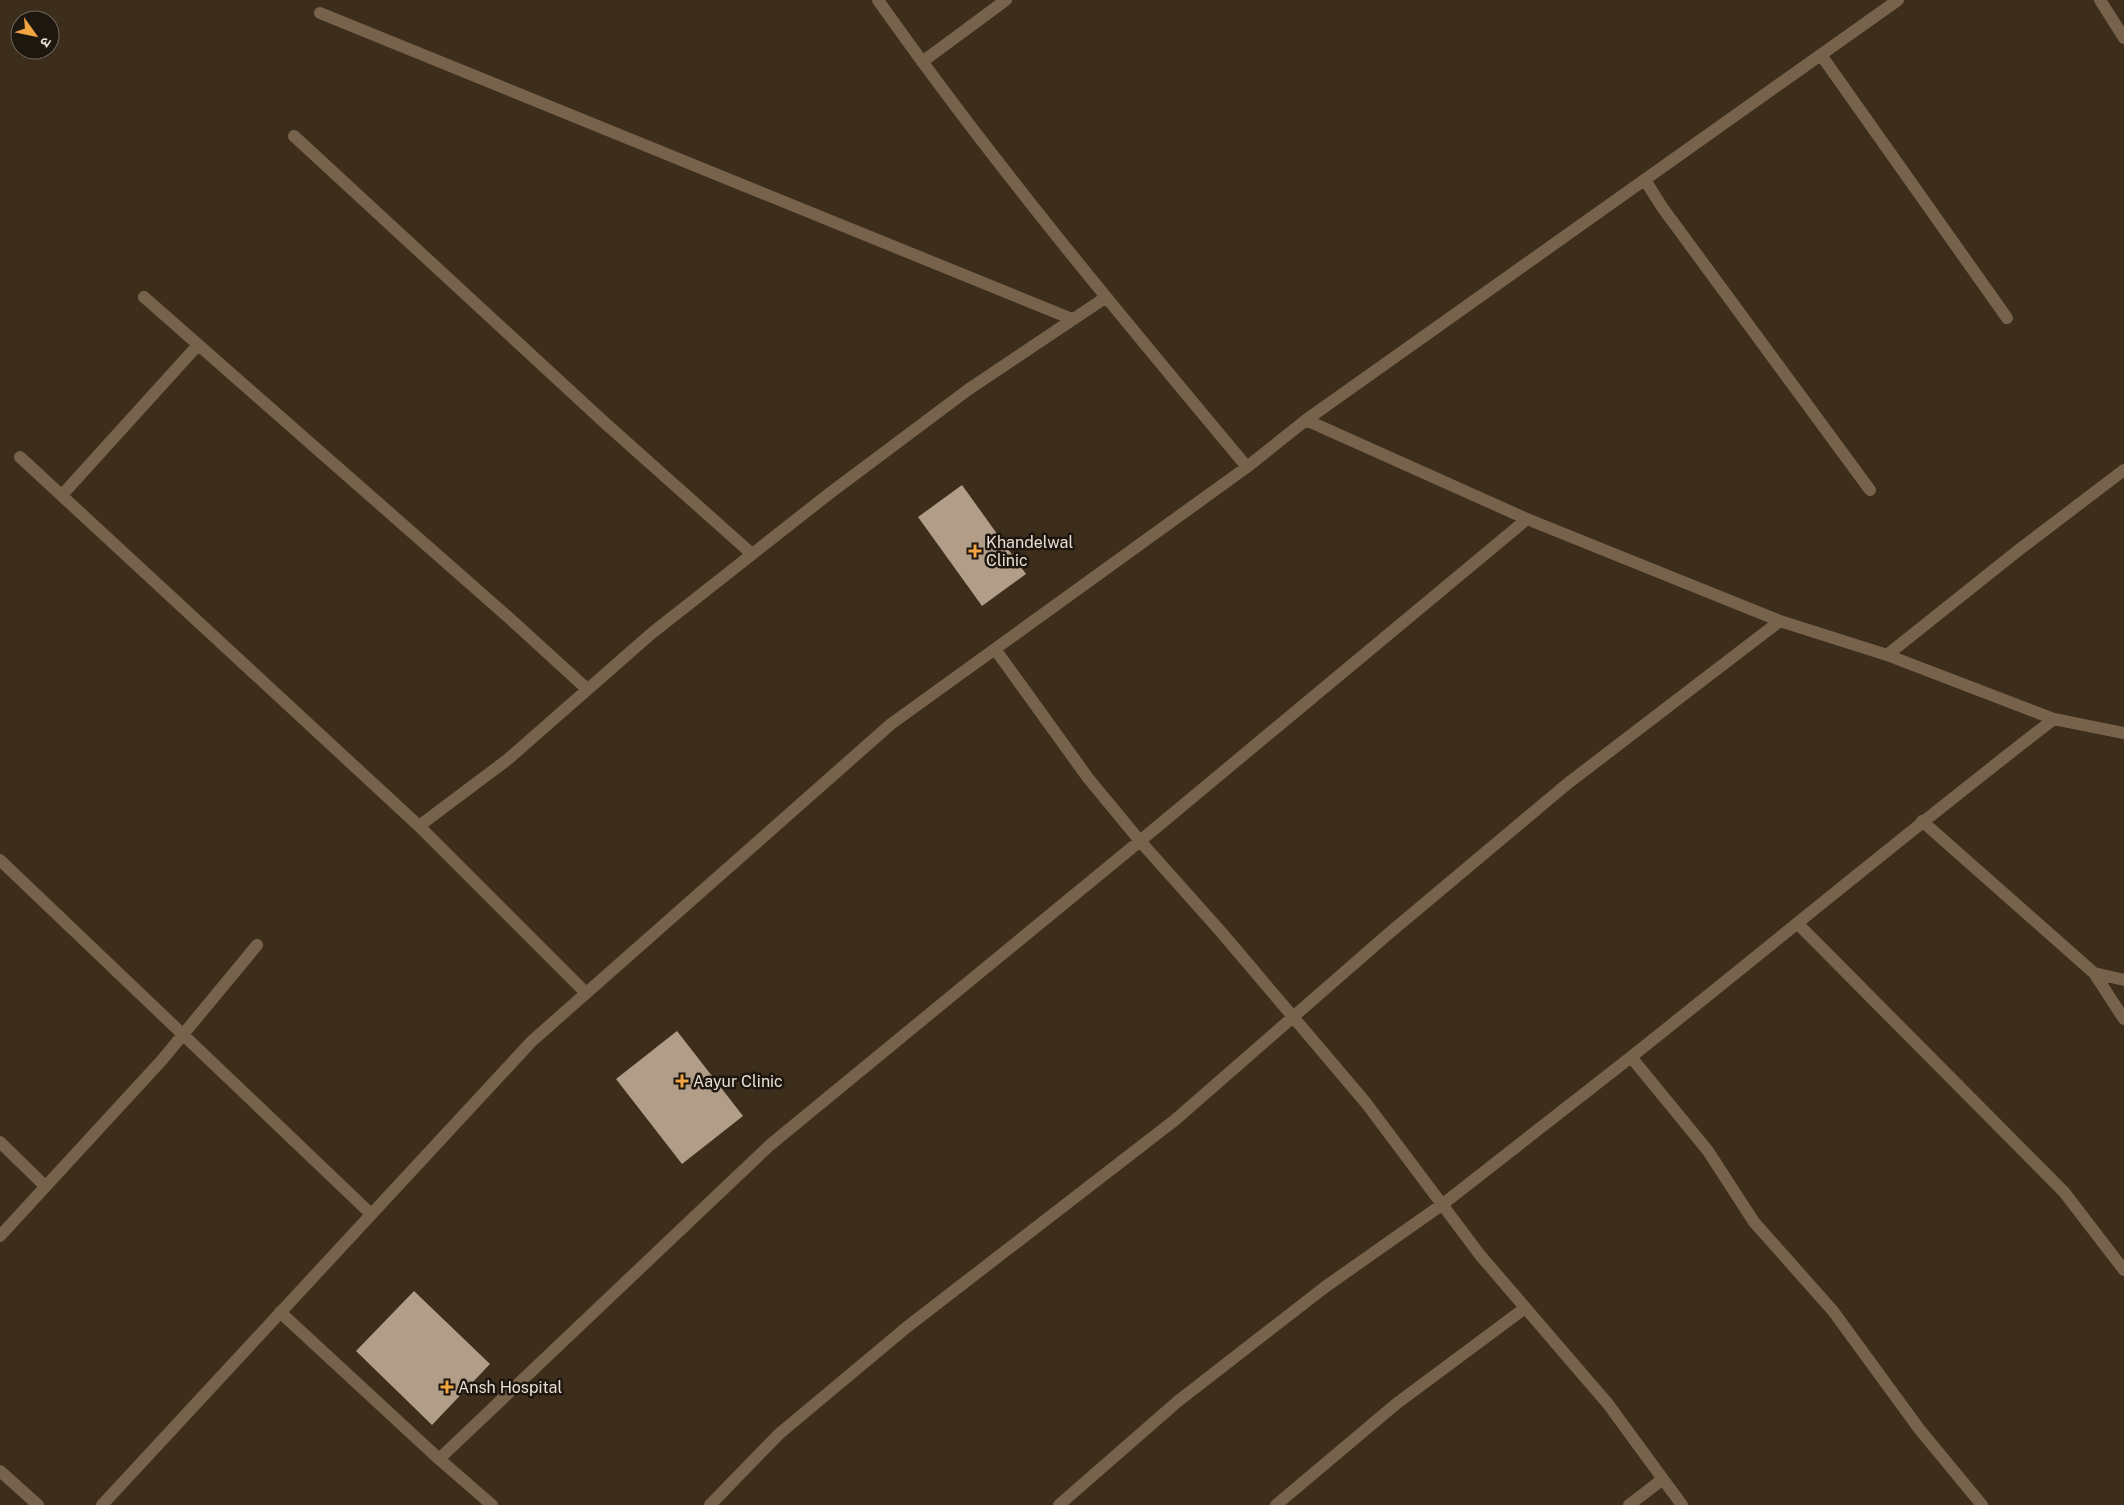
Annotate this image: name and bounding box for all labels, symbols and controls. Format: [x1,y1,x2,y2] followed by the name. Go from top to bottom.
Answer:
[10,10,60,60] north arrow
[37,34,55,51] text: उ
[986,533,1073,570] place label: Khandelwal Clinic
[968,544,982,558] marker: Khandelwal Clinic
[693,1072,783,1091] place label: Aayur Clinic
[675,1074,689,1088] marker: Aayur Clinic
[458,1378,562,1397] place label: Ansh Hospital
[440,1380,454,1394] marker: Ansh Hospital

